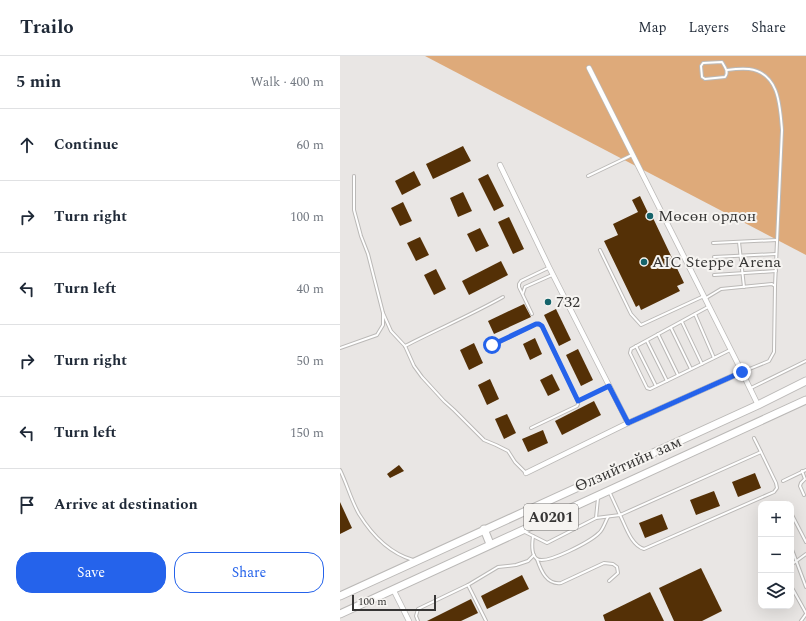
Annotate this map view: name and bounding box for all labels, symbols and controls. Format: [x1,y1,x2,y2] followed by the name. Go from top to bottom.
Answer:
[20,13,74,42] text: Trailo
[638,17,667,38] text: Map
[689,17,729,38] text: Layers
[751,17,786,38] text: Share
[16,69,61,95] text: 5 min
[250,72,324,92] text: Walk · 400 m
[54,133,119,156] text: Continue
[16,134,38,156] icon: ahead
[297,135,324,155] text: 60 m
[658,204,756,228] place label: Мөсөн ордон
[54,205,127,228] text: Turn right
[16,206,38,228] icon: right
[290,207,324,227] text: 100 m
[645,211,655,221] marker: Мөсөн ордон
[652,250,781,274] place label: AIC Steppe Arena
[639,257,649,267] marker: AIC Steppe Arena
[54,277,116,300] text: Turn left
[16,278,38,300] icon: left
[297,279,324,299] text: 40 m
[556,290,580,314] place label: 732
[543,297,553,307] marker: 732
[483,336,501,354] route start
[54,349,127,372] text: Turn right
[16,350,38,372] icon: right
[297,351,324,371] text: 50 m
[733,363,751,381] route end
[54,421,116,444] text: Turn left
[16,422,38,444] icon: left
[290,423,324,443] text: 150 m
[571,430,685,498] street label: Өлзийтийн зам
[54,493,198,516] text: Arrive at destination
[16,494,38,516] icon: arrive
[758,501,794,609] map controls
[758,501,794,537] button: +
[524,504,578,530] road number: A0201
[758,537,794,573] button: −
[16,552,166,593] button: Save
[174,552,324,593] button: Share
[758,573,794,609] button: layers
[352,593,436,612] scale bar
[358,593,387,610] text: 100 m

